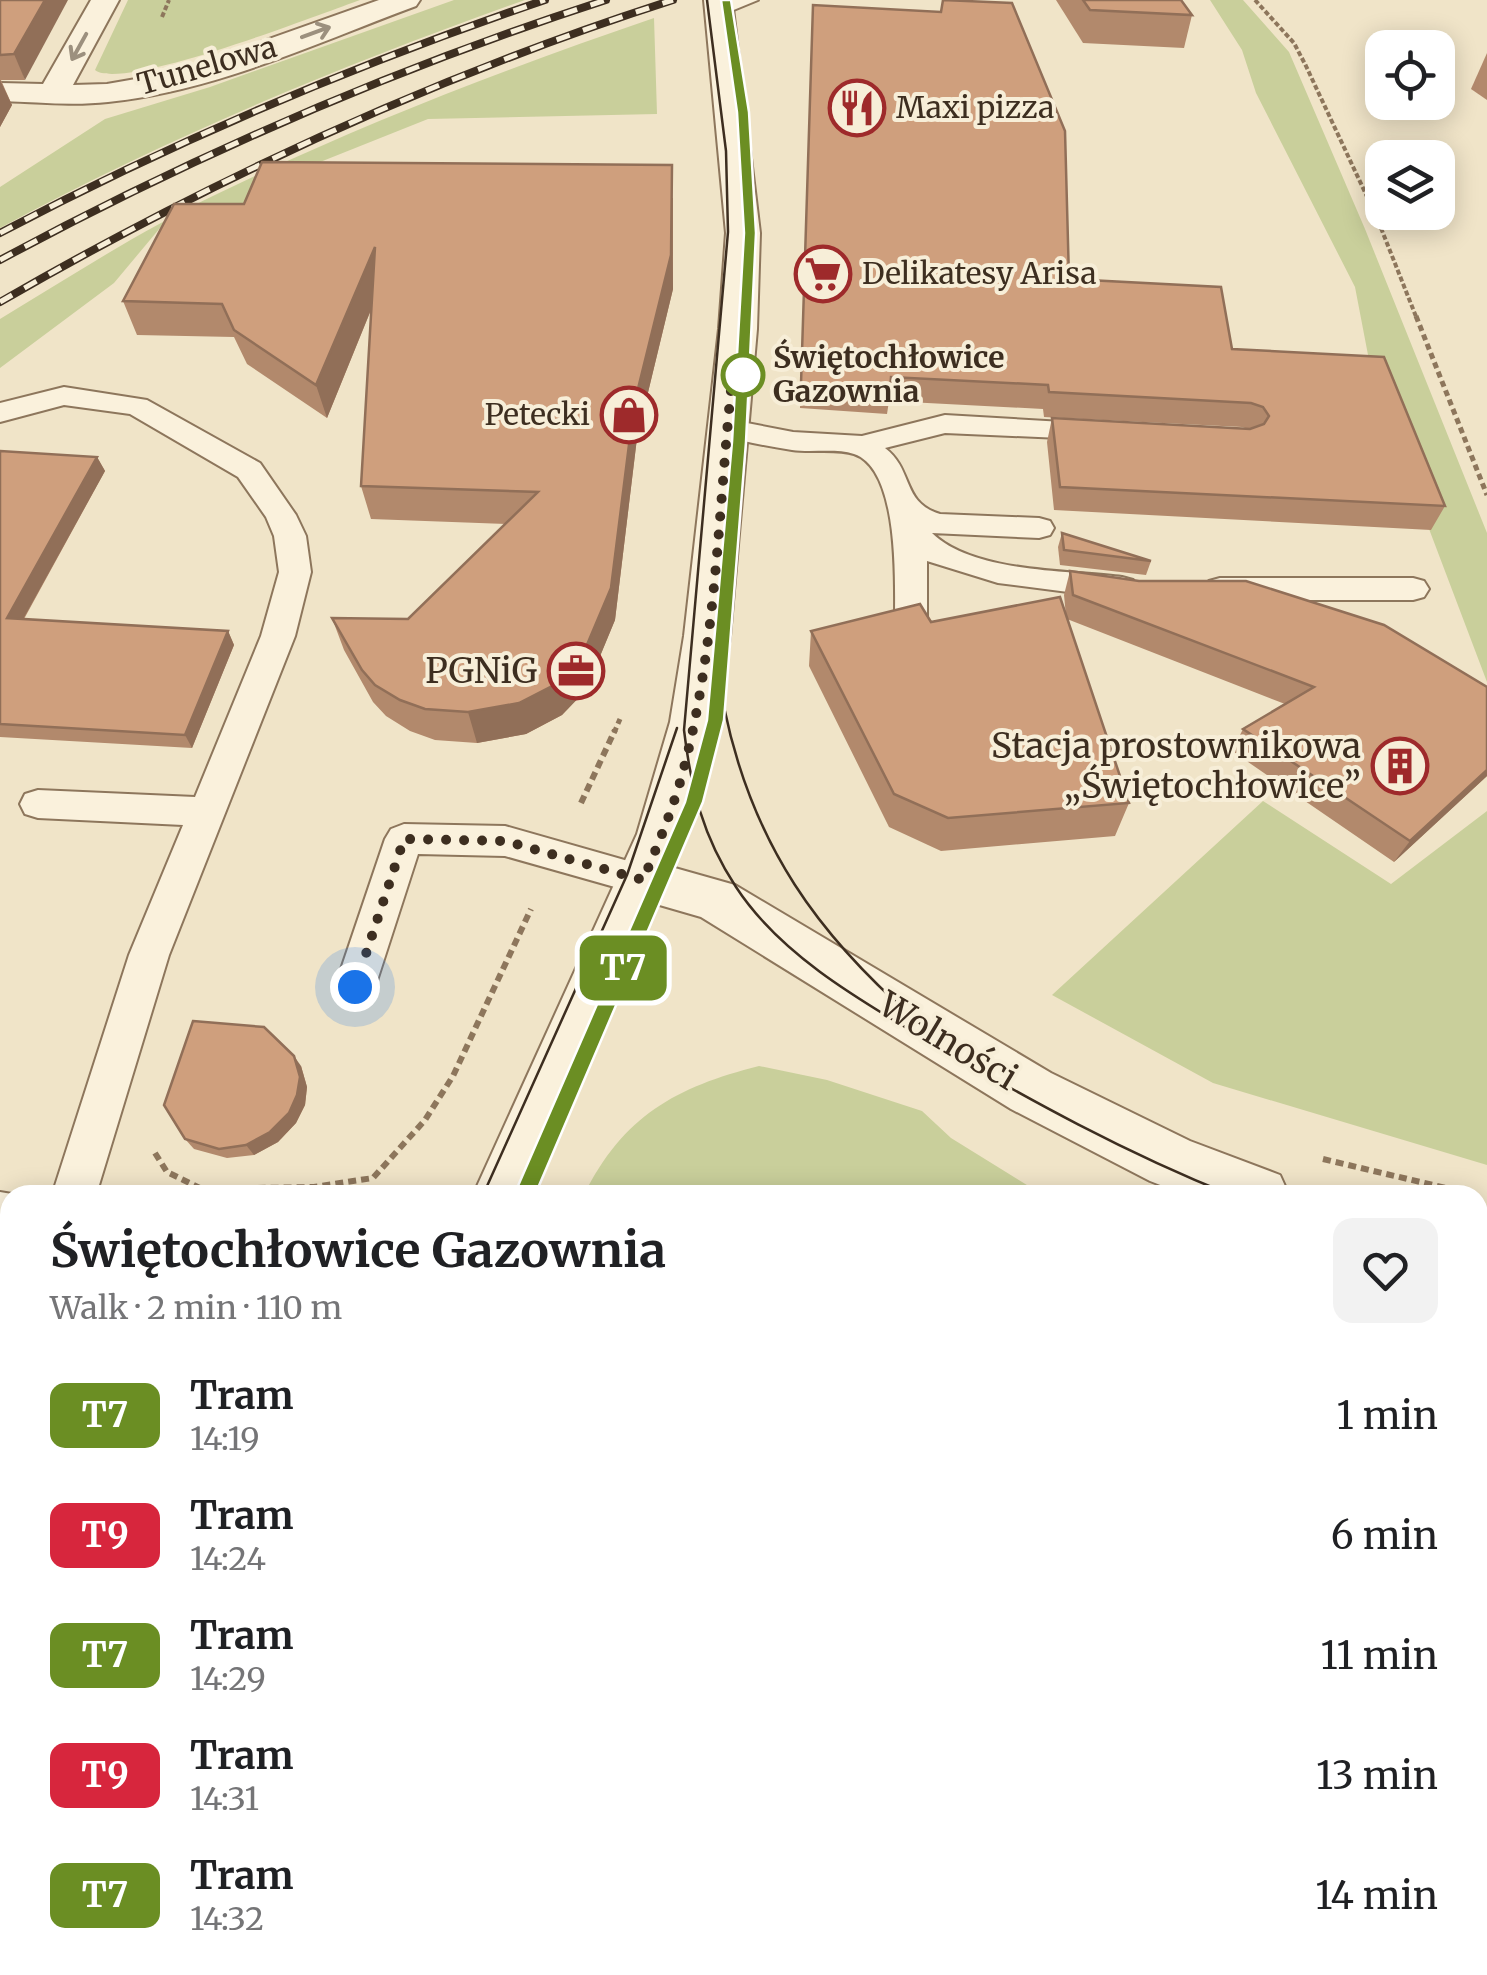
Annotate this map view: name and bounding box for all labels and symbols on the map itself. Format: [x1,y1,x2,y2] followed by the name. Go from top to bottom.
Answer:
[300,22,331,40] one-way arrow
[133,27,281,103] street label: Tunelowa
[69,32,89,61] one-way arrow
[827,78,887,138] restaurant icon: Maxi pizza
[896,88,1054,126] place label: Maxi pizza
[793,244,853,304] supermarket icon: Delikatesy Arisa
[862,254,1096,292] place label: Delikatesy Arisa
[773,338,1005,410] place label: Świętochłowice Gazownia
[722,354,764,396] marker: Świętochłowice Gazownia
[599,385,659,445] shop icon: Petecki
[484,395,590,433] place label: Petecki
[546,641,606,701] office icon: PGNiG
[425,649,537,693] place label: PGNiG
[991,724,1361,808] place label: Stacja prostownikowa „Świętochłowice”
[1370,736,1430,796] building icon: Stacja prostownikowa „Świętochłowice”
[578,936,668,1000] line badge: T7
[330,962,380,1012] your location
[870,982,1025,1100] street label: Wolności

